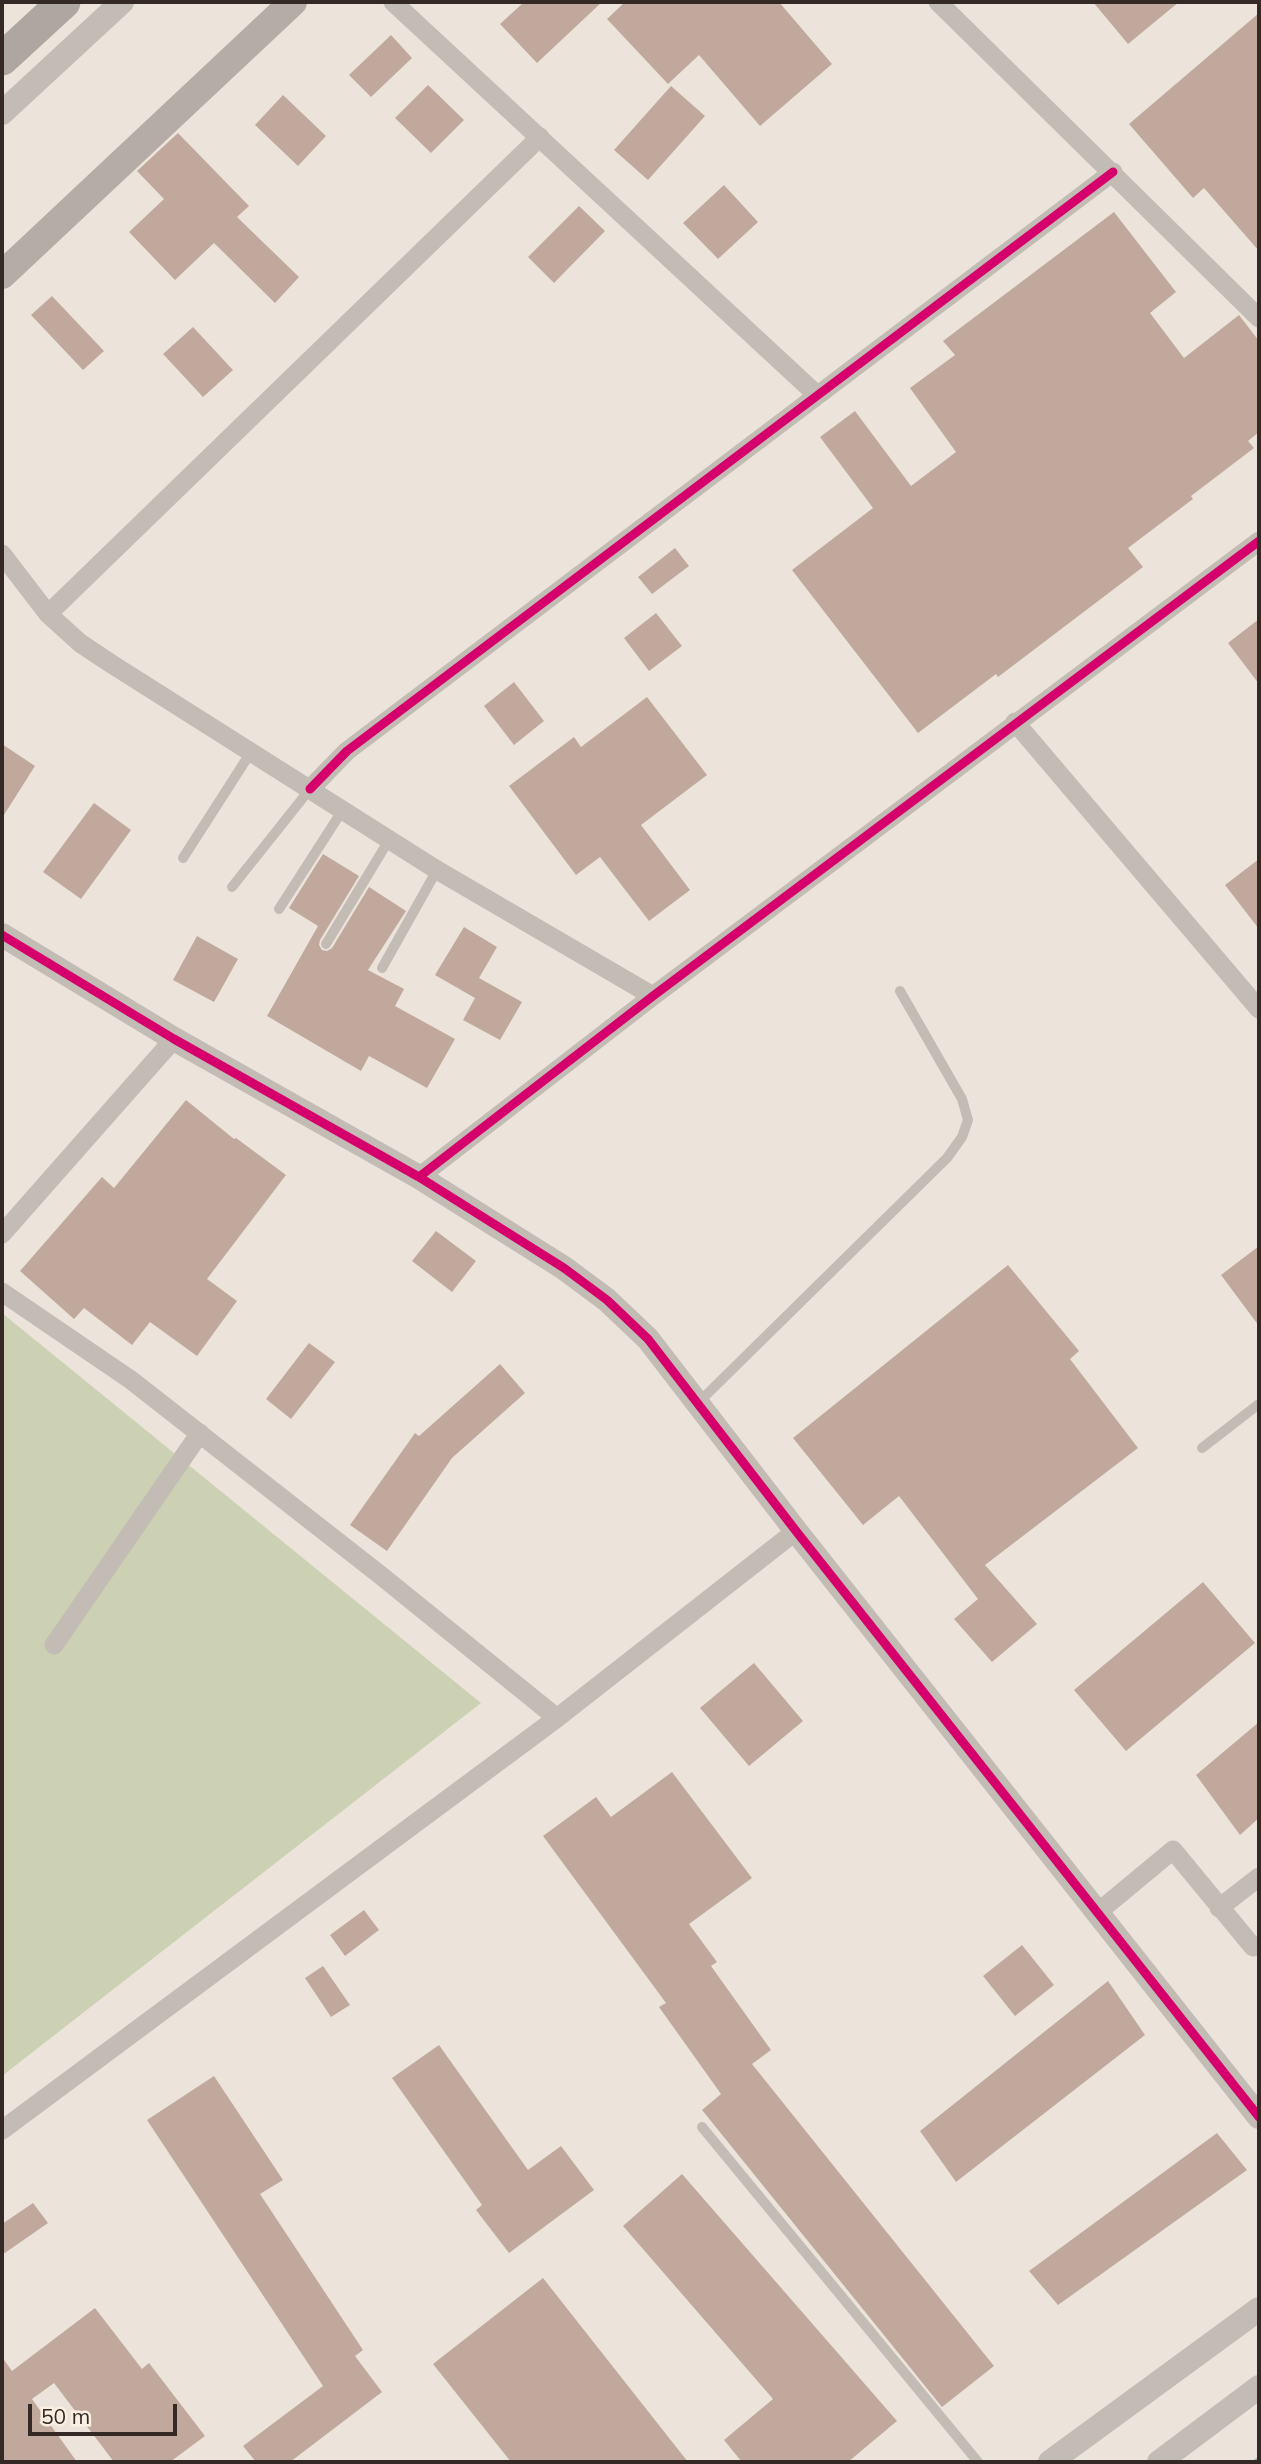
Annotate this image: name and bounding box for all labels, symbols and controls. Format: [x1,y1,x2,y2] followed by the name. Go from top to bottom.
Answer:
[32,2390,180,2434] scale bar
[41,2403,90,2429] text: 50 m

